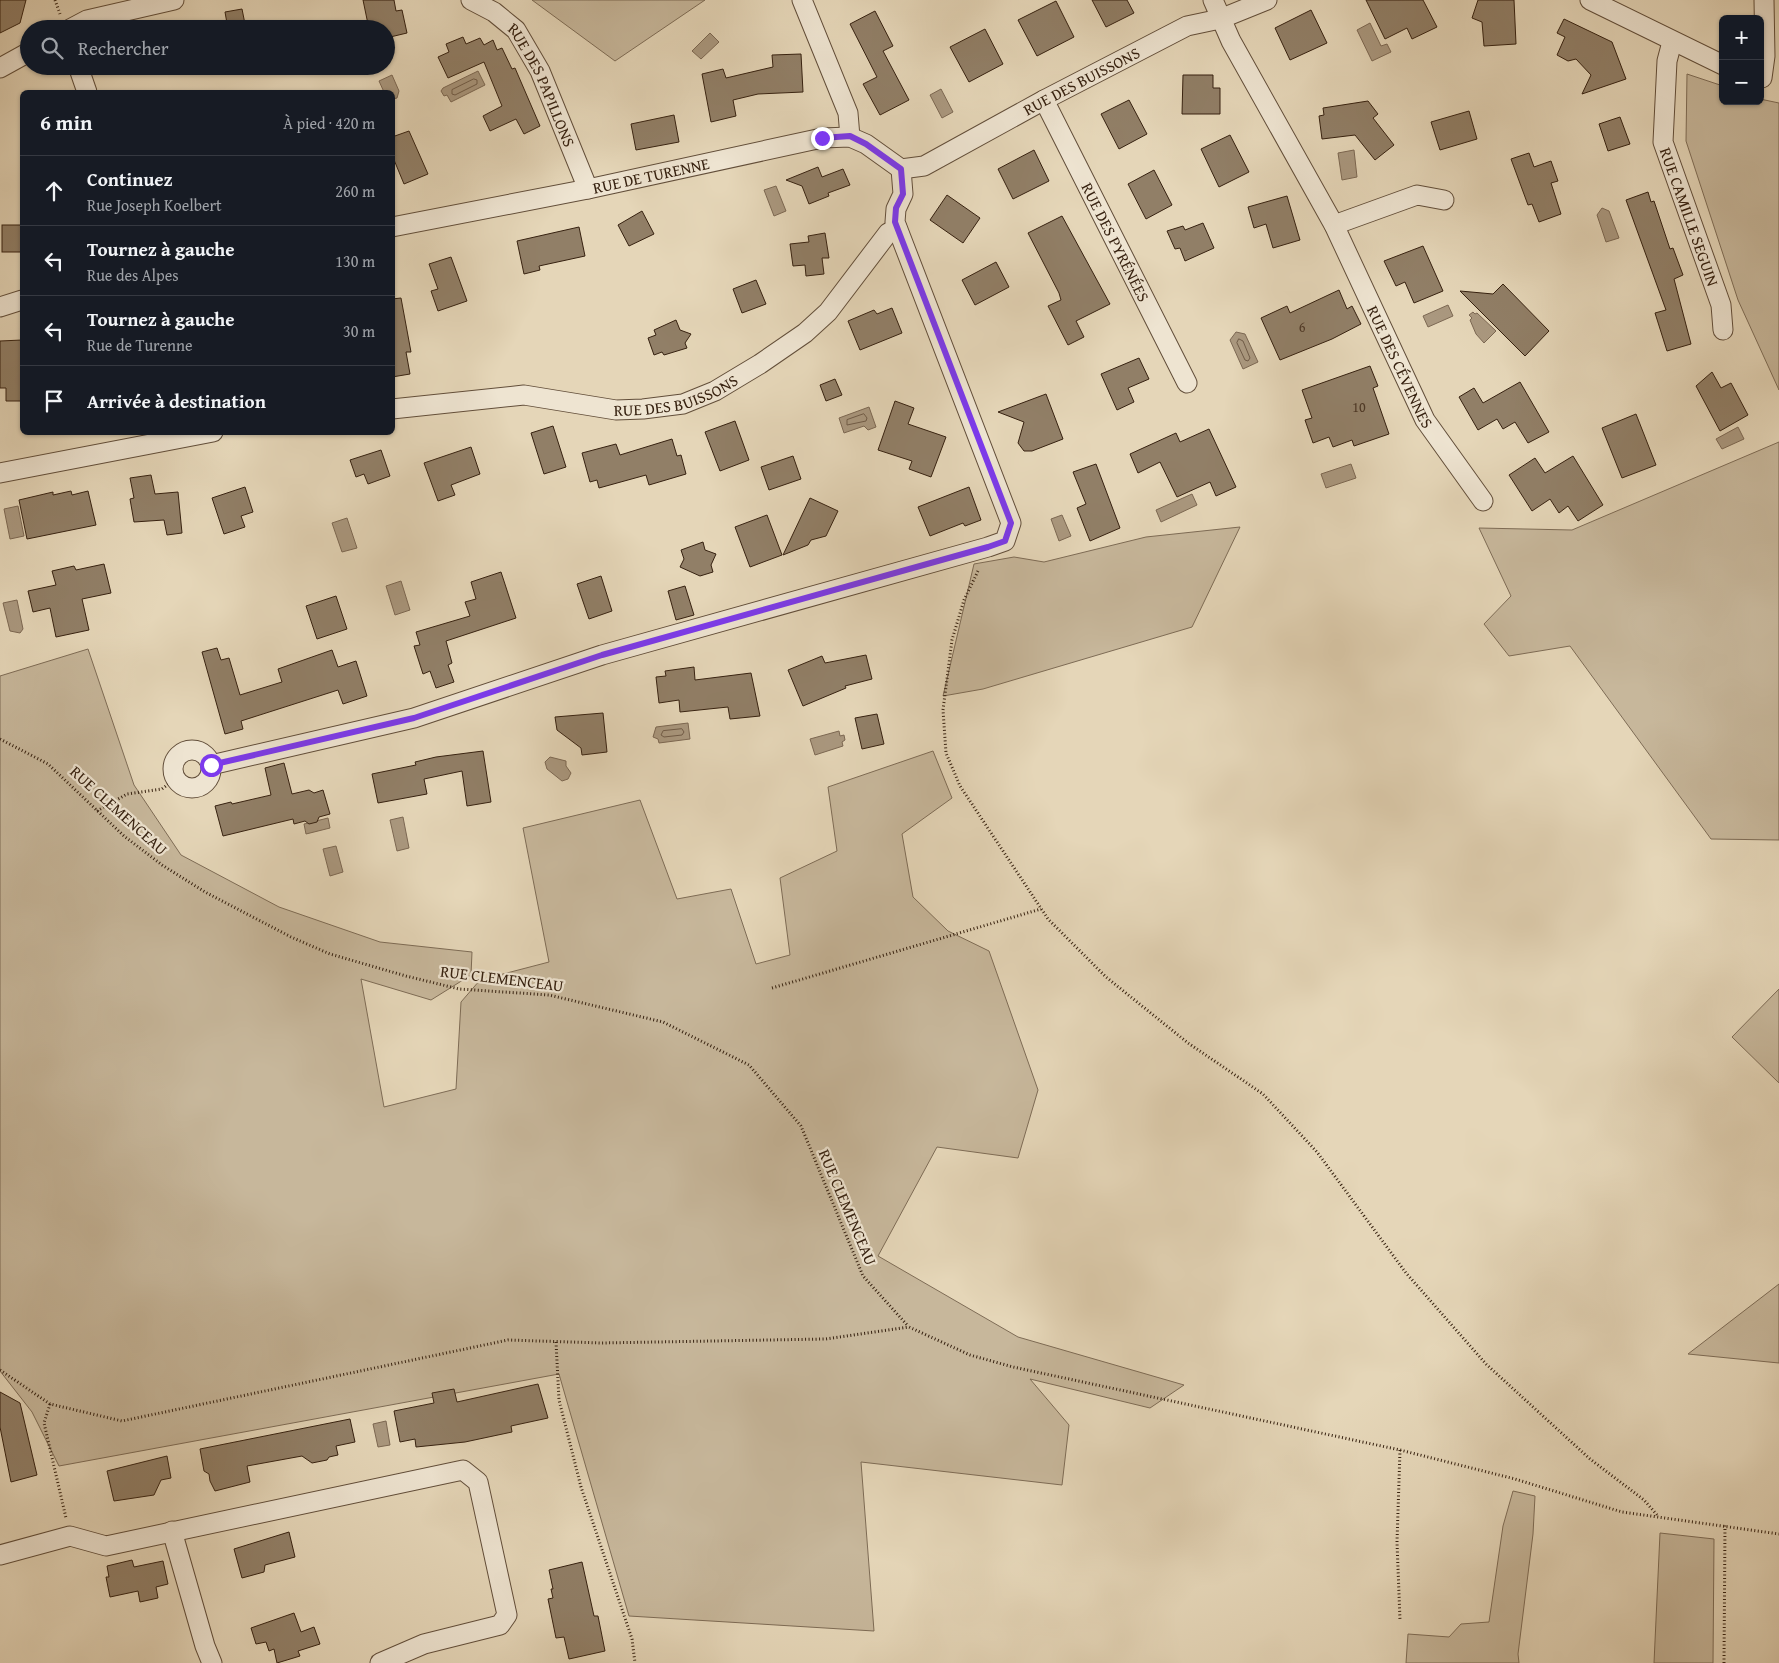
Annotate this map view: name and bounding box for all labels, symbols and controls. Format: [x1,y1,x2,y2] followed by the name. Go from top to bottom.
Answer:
[1719,15,1764,105] map controls
[1719,15,1764,60] button: +
[503,16,582,150] street label: RUE DES PAPILLONS
[20,20,395,75] search box
[38,34,66,62] icon: search
[78,34,169,62] text: Rechercher
[1018,40,1144,121] street label: RUE DES BUISSONS
[1719,60,1764,105] button: −
[40,107,92,138] text: 6 min
[283,111,375,135] text: À pied · 420 m
[811,127,834,150] route end
[1654,144,1726,290] street label: RUE CAMILLE SEGUIN
[590,151,711,200] street label: RUE DE TURENNE
[87,165,173,193] text: Continuez
[40,177,68,205] icon: ahead
[1076,178,1156,306] street label: RUE DES PYRÉNÉES
[335,179,375,203] text: 260 m
[87,193,222,217] text: Rue Joseph Koelbert
[87,235,235,263] text: Tournez à gauche
[40,247,68,275] icon: left
[335,249,375,273] text: 130 m
[87,263,179,287] text: Rue des Alpes
[1361,301,1439,433] street label: RUE DES CÉVENNES
[87,305,235,333] text: Tournez à gauche
[40,317,68,345] icon: left
[1299,317,1306,337] house number: 6
[343,319,375,343] text: 30 m
[87,333,192,357] text: Rue de Turenne
[613,368,742,422] street label: RUE DES BUISSONS
[40,387,68,415] icon: arrive
[87,387,266,415] text: Arrivée à destination
[1352,397,1366,417] house number: 10
[200,754,223,777] route start
[65,760,173,861] street label: RUE CLEMENCEAU
[439,959,565,998] street label: RUE CLEMENCEAU
[813,1145,883,1269] street label: RUE CLEMENCEAU

